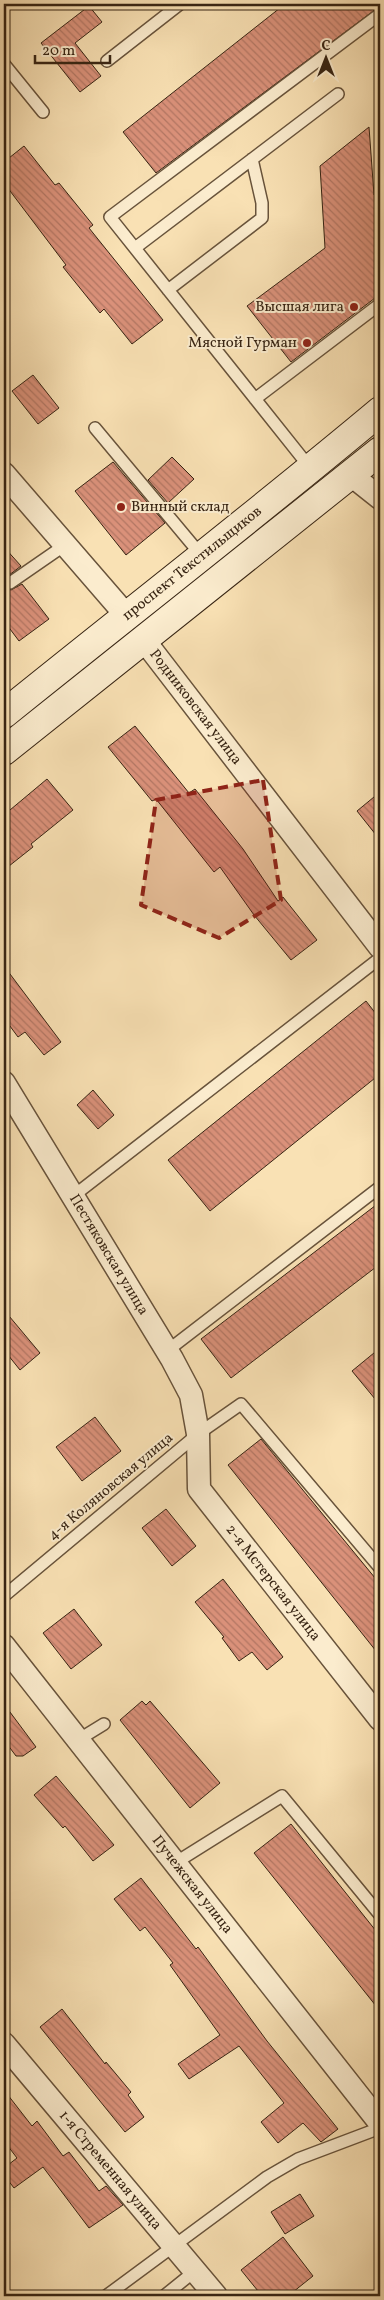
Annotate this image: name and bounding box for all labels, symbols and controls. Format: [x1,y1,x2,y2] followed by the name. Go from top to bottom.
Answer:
[35,32,110,64] scale bar
[302,32,352,82] north arrow
[321,37,331,56] text: С
[42,41,75,62] text: 20 m
[255,297,344,318] place label: Высшая лига
[348,301,360,313] marker: Высшая лига
[188,333,297,354] place label: Мясной Гурман
[301,337,313,349] marker: Мясной Гурман
[131,497,230,518] place label: Винный склад
[115,501,127,513] marker: Винный склад
[118,501,266,626] street label: проспект Текстильщиков
[144,645,247,769] street label: Родниковская улица
[64,1190,153,1319] street label: Пестяковская улица
[44,1428,178,1546] street label: 4-я Коляновская улица
[220,1520,326,1646] street label: 2-я Мстерская улица
[147,1831,238,1938] street label: Пучежская улица
[54,2106,167,2235] street label: 1-я Стременная улица

